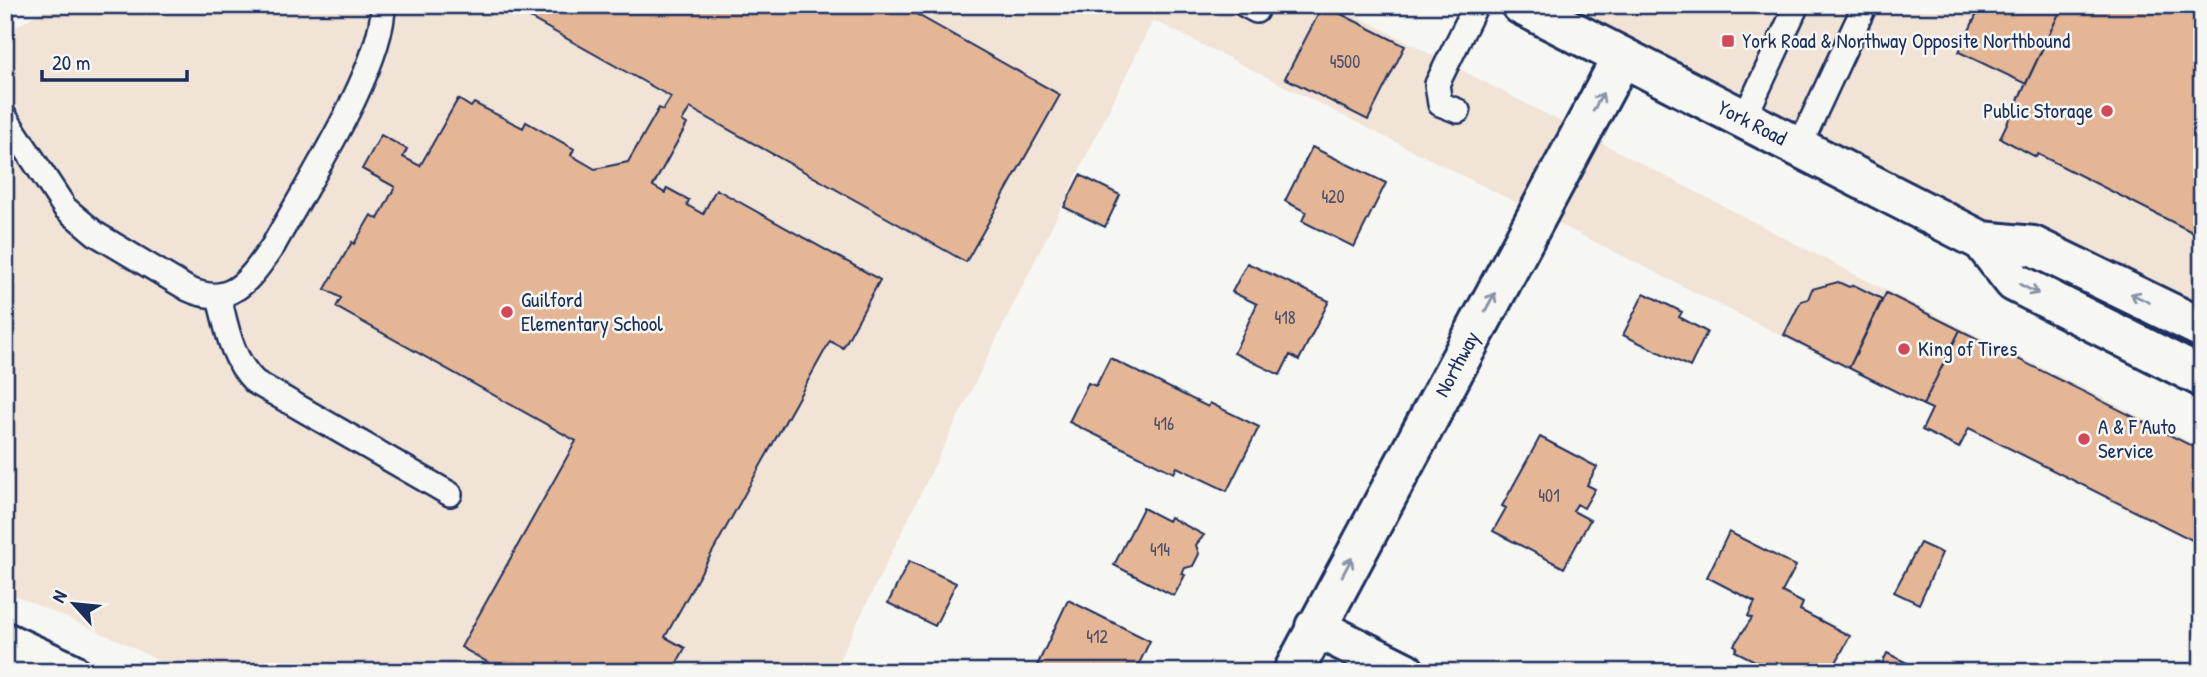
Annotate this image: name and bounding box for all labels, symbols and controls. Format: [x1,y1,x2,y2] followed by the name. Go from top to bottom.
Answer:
[1742,26,2070,55] place label: York Road & Northway Opposite Northbound
[1720,33,1736,49] marker: York Road & Northway Opposite Northbound
[42,38,187,82] scale bar
[52,48,90,77] text: 20 m
[1330,49,1360,74] house number: 4500
[1592,92,1605,113] one-way arrow
[1713,93,1792,152] street label: York Road
[1983,96,2093,125] place label: Public Storage
[2099,103,2115,119] marker: Public Storage
[1321,184,1345,209] house number: 420
[2018,283,2039,297] one-way arrow
[521,285,663,338] place label: Guilford Elementary School
[2130,291,2151,305] one-way arrow
[1484,292,1497,313] one-way arrow
[499,304,515,320] marker: Guilford Elementary School
[1274,305,1296,330] house number: 418
[1427,326,1486,402] street label: Northway
[1918,334,2017,363] place label: King of Tires
[1896,341,1912,357] marker: King of Tires
[1154,411,1174,436] house number: 416
[2098,412,2176,465] place label: A & F Auto Service
[2076,431,2092,447] marker: A & F Auto Service
[1538,483,1560,508] house number: 401
[1150,537,1170,562] house number: 414
[1341,557,1355,578] one-way arrow
[38,568,108,638] north arrow
[45,586,73,607] text: N
[1086,624,1108,649] house number: 412

